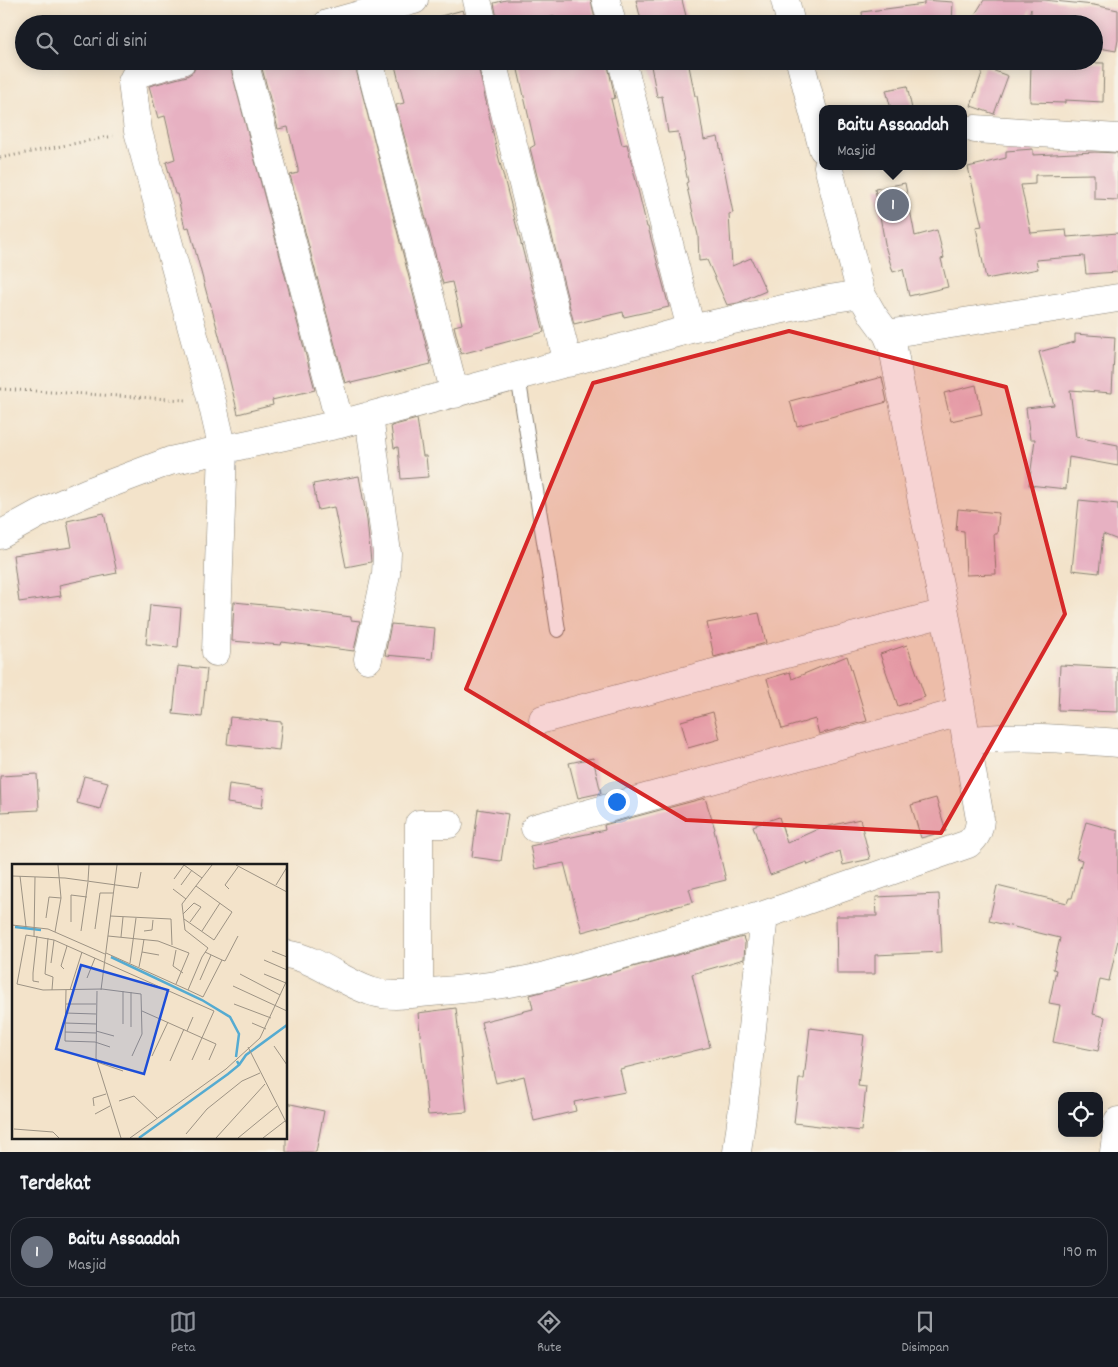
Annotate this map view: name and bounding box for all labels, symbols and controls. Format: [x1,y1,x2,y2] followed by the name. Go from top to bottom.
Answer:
[15,15,1103,70] search box
[33,29,61,57] icon: search
[73,29,147,56] text: Cari di sini
[819,105,967,170] popup
[837,113,949,140] text: Baitu Assaadah
[837,140,875,163] text: Masjid
[877,186,909,224] pin: 1
[604,789,630,815] your location
[12,864,288,1140] inset map
[1058,1092,1103,1137] map controls
[1058,1092,1103,1137] button: locate
[20,1170,91,1200] text: Terdekat
[68,1227,180,1254] text: Baitu Assaadah
[35,1241,39,1264] text: 1
[1063,1241,1097,1264] text: 190 m
[68,1254,106,1277] text: Masjid
[169,1308,197,1358] tab: Peta
[535,1308,563,1358] tab: Rute
[902,1308,949,1358] tab: Disimpan

